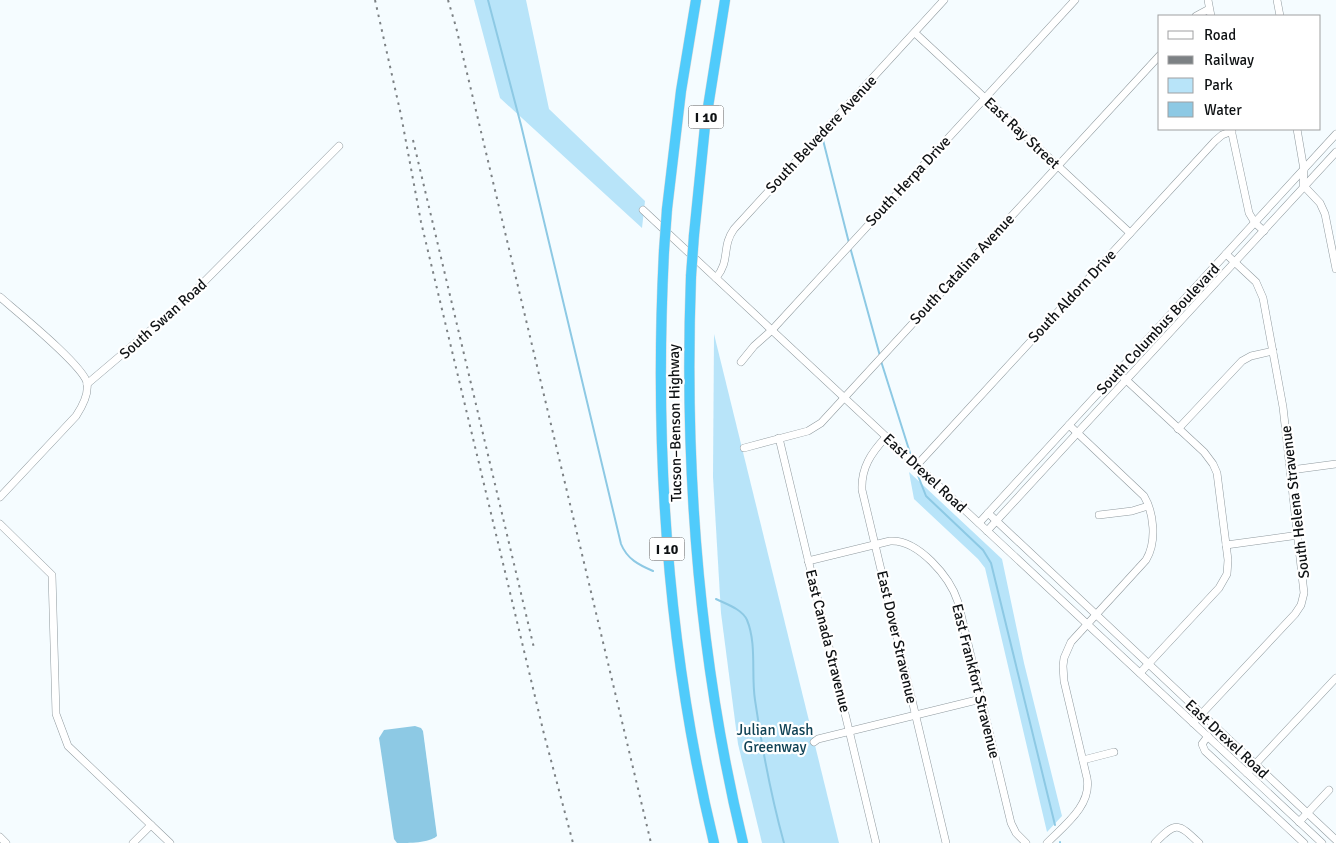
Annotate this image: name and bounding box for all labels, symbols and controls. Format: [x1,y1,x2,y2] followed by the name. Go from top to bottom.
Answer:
[1158,15,1321,130] legend
[1204,26,1236,44] text: Road
[1204,51,1254,69] text: Railway
[762,71,880,197] street label: South Belvedere Avenue
[1204,76,1233,94] text: Park
[980,93,1064,173] street label: East Ray Street
[1204,101,1242,119] text: Water
[688,105,724,128] road number: I 10
[862,132,954,230] street label: South Herpa Drive
[906,210,1018,328] street label: South Catalina Avenue
[1024,246,1120,346] street label: South Aldorn Drive
[1093,260,1223,398] street label: South Columbus Boulevard
[116,275,210,363] street label: South Swan Road
[665,344,685,502] street label: Tucson–Benson Highway
[1277,425,1313,579] street label: South Helena Stravenue
[880,430,970,516] street label: East Drexel Road
[650,538,684,560] road number: I 10
[802,568,854,714] street label: East Canada Stravenue
[873,569,921,705] street label: East Dover Stravenue
[948,602,1004,760] street label: East Frankfort Stravenue
[1182,696,1272,782] street label: East Drexel Road
[737,721,813,756] park label: Julian Wash Greenway

